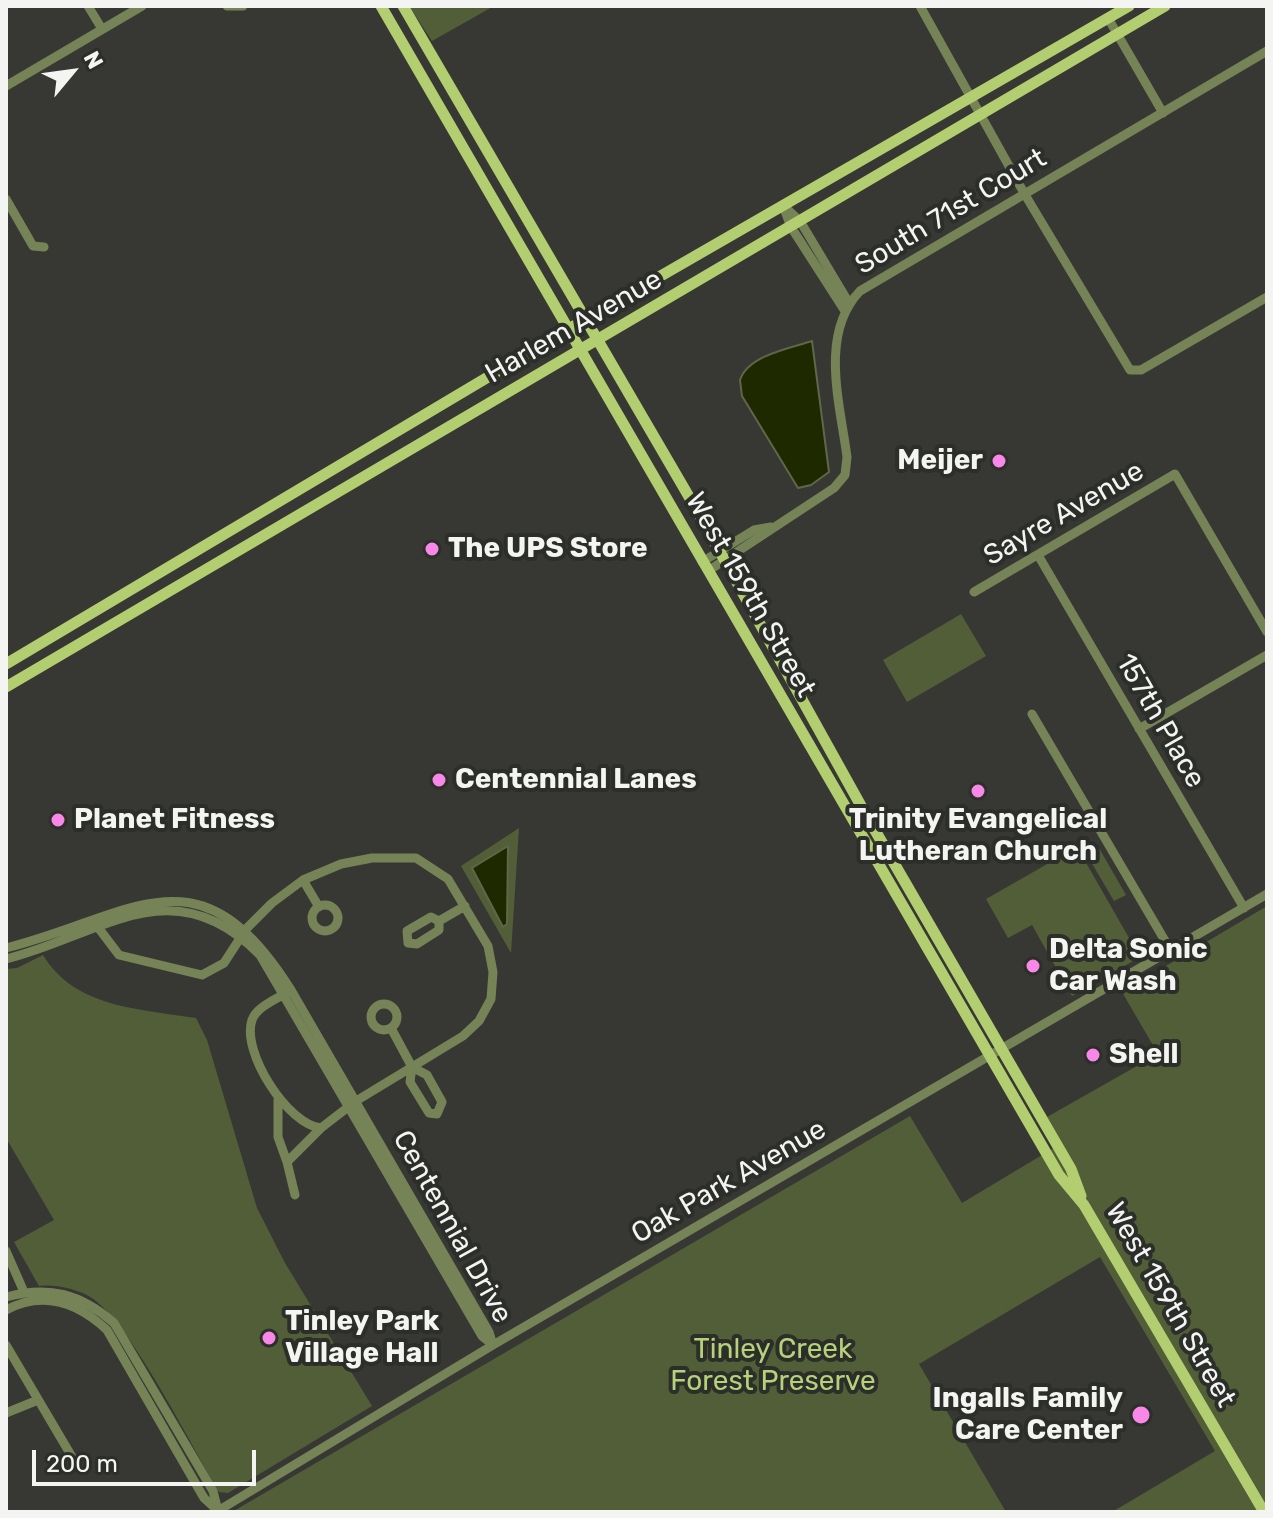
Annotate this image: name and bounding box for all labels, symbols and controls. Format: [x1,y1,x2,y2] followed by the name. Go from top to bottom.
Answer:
[32,32,112,112] north arrow
[78,47,109,74] text: N
[849,142,1053,282] street label: South 71st Court
[480,263,668,391] street label: Harlem Avenue
[897,444,983,478] place label: Meijer
[990,452,1008,470] marker: Meijer
[978,455,1150,573] street label: Sayre Avenue
[678,487,822,703] street label: West 159th Street
[448,532,648,566] place label: The UPS Store
[423,540,441,558] marker: The UPS Store
[1108,648,1212,794] street label: 157th Place
[455,763,697,797] place label: Centennial Lanes
[430,771,448,789] marker: Centennial Lanes
[969,782,987,800] marker: Trinity Evangelical Lutheran Church
[74,803,275,837] place label: Planet Fitness
[849,803,1107,869] place label: Trinity Evangelical Lutheran Church
[49,811,67,829] marker: Planet Fitness
[1049,933,1207,999] place label: Delta Sonic Car Wash
[1024,957,1042,975] marker: Delta Sonic Car Wash
[1109,1038,1178,1072] place label: Shell
[1084,1046,1102,1064] marker: Shell
[626,1113,832,1251] street label: Oak Park Avenue
[385,1125,519,1329] street label: Centennial Drive
[1098,1197,1242,1413] street label: West 159th Street
[285,1305,439,1371] place label: Tinley Park Village Hall
[260,1329,278,1347] marker: Tinley Park Village Hall
[670,1333,876,1399] park label: Tinley Creek Forest Preserve
[933,1382,1123,1448] place label: Ingalls Family Care Center
[1130,1404,1152,1426] marker: Ingalls Family Care Center
[36,1434,260,1484] scale bar
[46,1450,118,1478] text: 200 m

